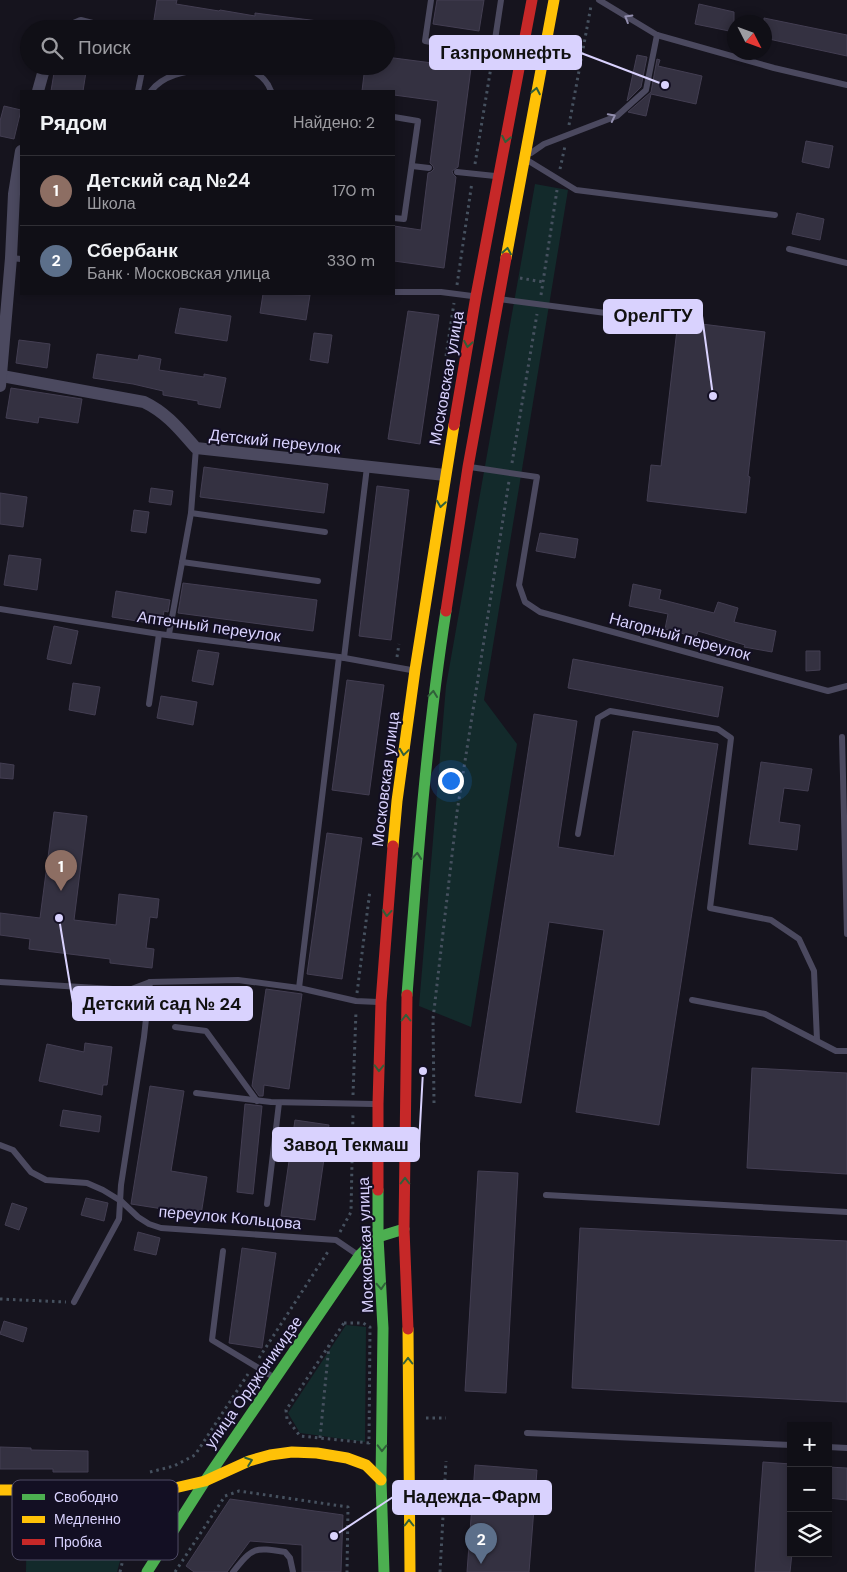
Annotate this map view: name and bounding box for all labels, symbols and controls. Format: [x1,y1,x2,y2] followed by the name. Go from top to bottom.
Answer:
[625,14,634,24] one-way arrow
[727,15,772,60] north arrow
[20,20,395,75] search box
[38,34,66,62] icon: search
[78,35,131,60] text: Поиск
[430,36,581,69] callout: Газпромнефть
[440,41,572,65] text: Газпромнефть
[531,87,541,95] one-way arrow
[40,109,107,137] text: Рядом
[293,112,375,133] text: Найдено: 2
[607,113,616,123] one-way arrow
[501,135,511,143] one-way arrow
[87,168,250,193] text: Детский сад №24
[53,180,59,201] text: 1
[332,180,375,201] text: 170 m
[87,193,136,214] text: Школа
[87,238,178,263] text: Сбербанк
[501,246,511,255] one-way arrow
[51,250,61,271] text: 2
[327,250,375,271] text: 330 m
[87,263,270,284] text: Банк · Московская улица
[604,300,702,333] callout: ОрелГТУ
[614,304,693,328] text: ОрелГТУ
[424,309,469,447] street label: Московская улица
[463,340,473,349] one-way arrow
[208,424,343,459] street label: Детский переулок
[436,500,446,509] one-way arrow
[136,606,283,647] street label: Аптечный переулок
[607,608,754,666] street label: Нагорный переулок
[428,690,439,698] one-way arrow
[367,710,404,848] street label: Московская улица
[399,747,409,756] one-way arrow
[438,768,464,794] your location
[45,850,77,891] pin: 1
[412,852,423,860] one-way arrow
[382,910,393,918] one-way arrow
[73,987,252,1020] callout: Детский сад № 24
[83,992,242,1016] text: Детский сад № 24
[401,1014,411,1022] one-way arrow
[374,1064,384,1072] one-way arrow
[273,1128,419,1161] callout: Завод Текмаш
[283,1133,409,1157] text: Завод Текмаш
[399,1176,410,1184] one-way arrow
[353,1177,378,1313] street label: Московская улица
[158,1201,302,1234] street label: переулок Кольцова
[375,1282,386,1290] one-way arrow
[200,1312,307,1453] street label: улица Орджоникидзе
[403,1357,413,1364] one-way arrow
[787,1422,832,1557] map controls
[787,1422,832,1467] button: +
[377,1444,387,1452] one-way arrow
[245,1457,253,1467] one-way arrow
[787,1467,832,1512] button: −
[12,1480,178,1560] legend
[393,1481,551,1514] callout: Надежда-Фарм
[403,1485,541,1509] text: Надежда-Фарм
[54,1488,119,1506] text: Свободно
[54,1510,121,1528] text: Медленно
[787,1512,832,1557] button: layers
[404,1519,414,1527] one-way arrow
[465,1523,497,1564] pin: 2
[54,1533,102,1551] text: Пробка

